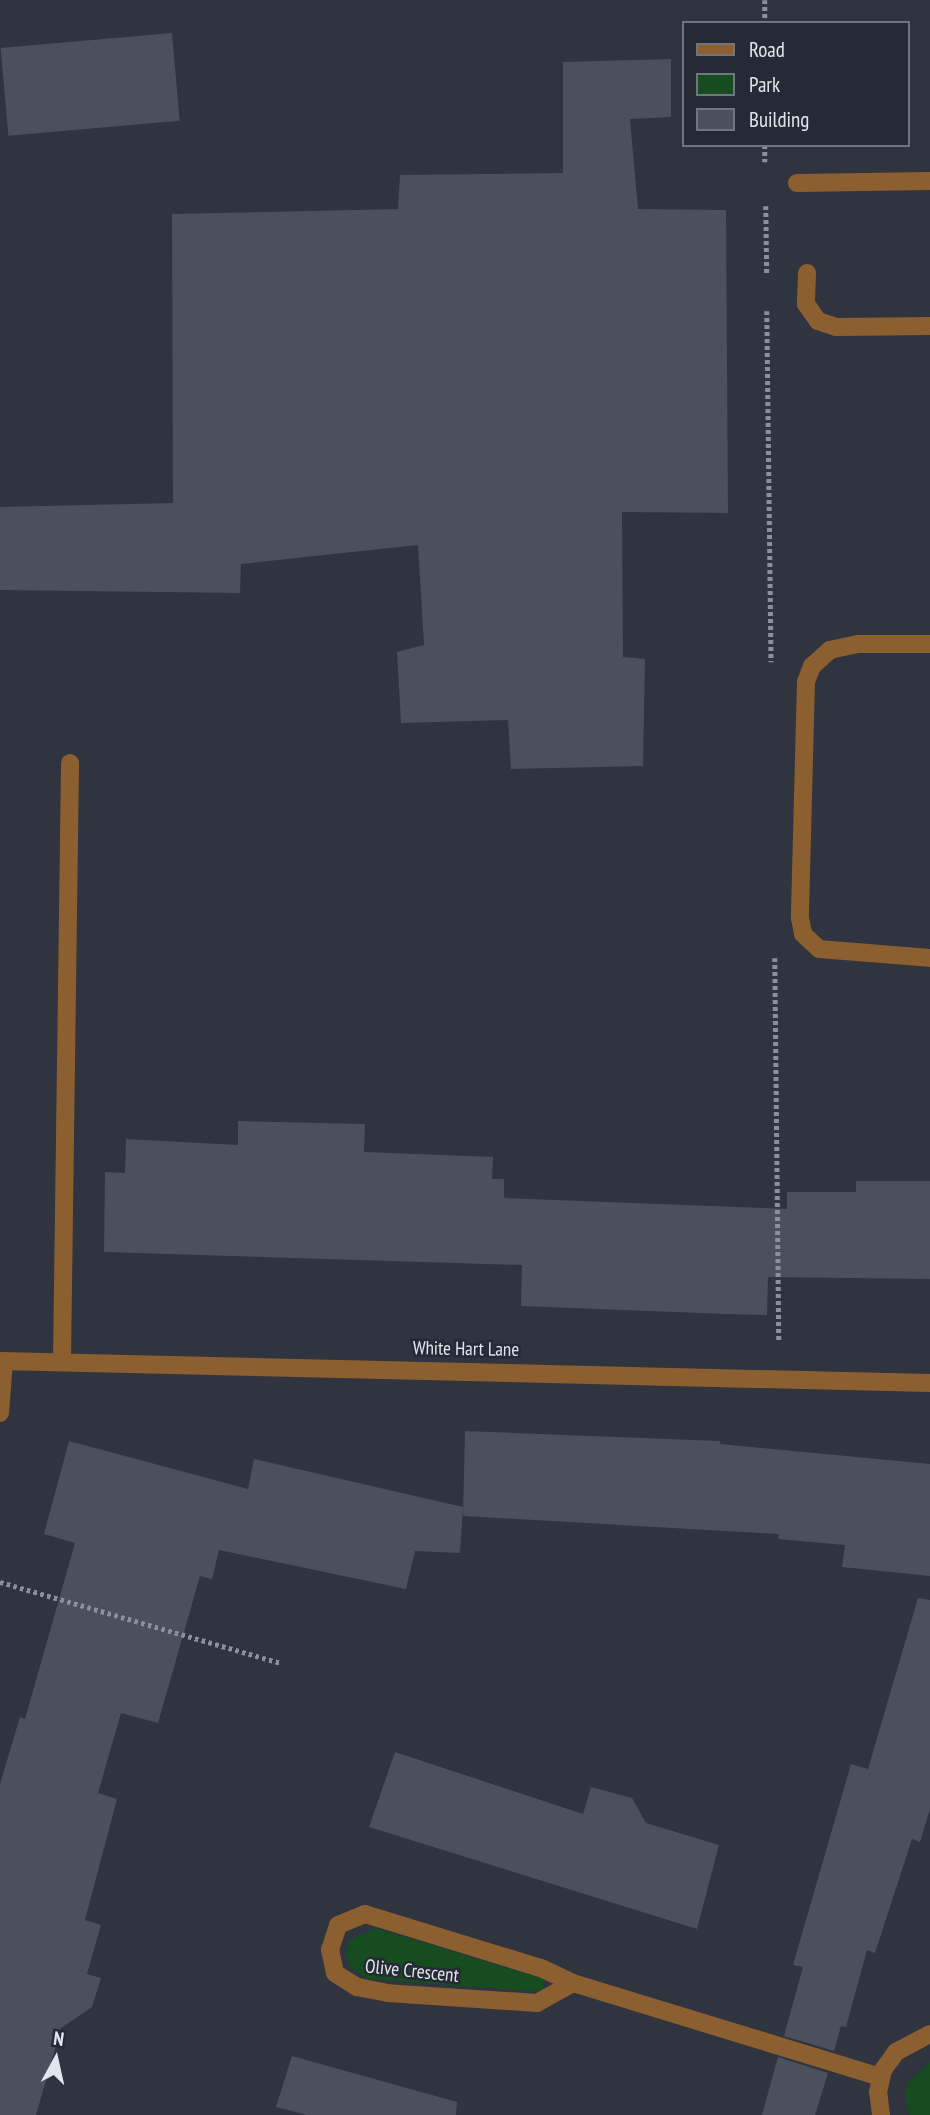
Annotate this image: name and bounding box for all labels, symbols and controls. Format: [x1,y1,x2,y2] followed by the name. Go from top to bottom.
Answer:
[682,21,909,147] legend
[749,36,785,63] text: Road
[749,71,780,98] text: Park
[749,106,809,133] text: Building
[413,1337,519,1361] street label: White Hart Lane
[364,1955,460,1987] street label: Olive Crescent
[21,2024,91,2094] north arrow
[52,2026,66,2051] text: N

